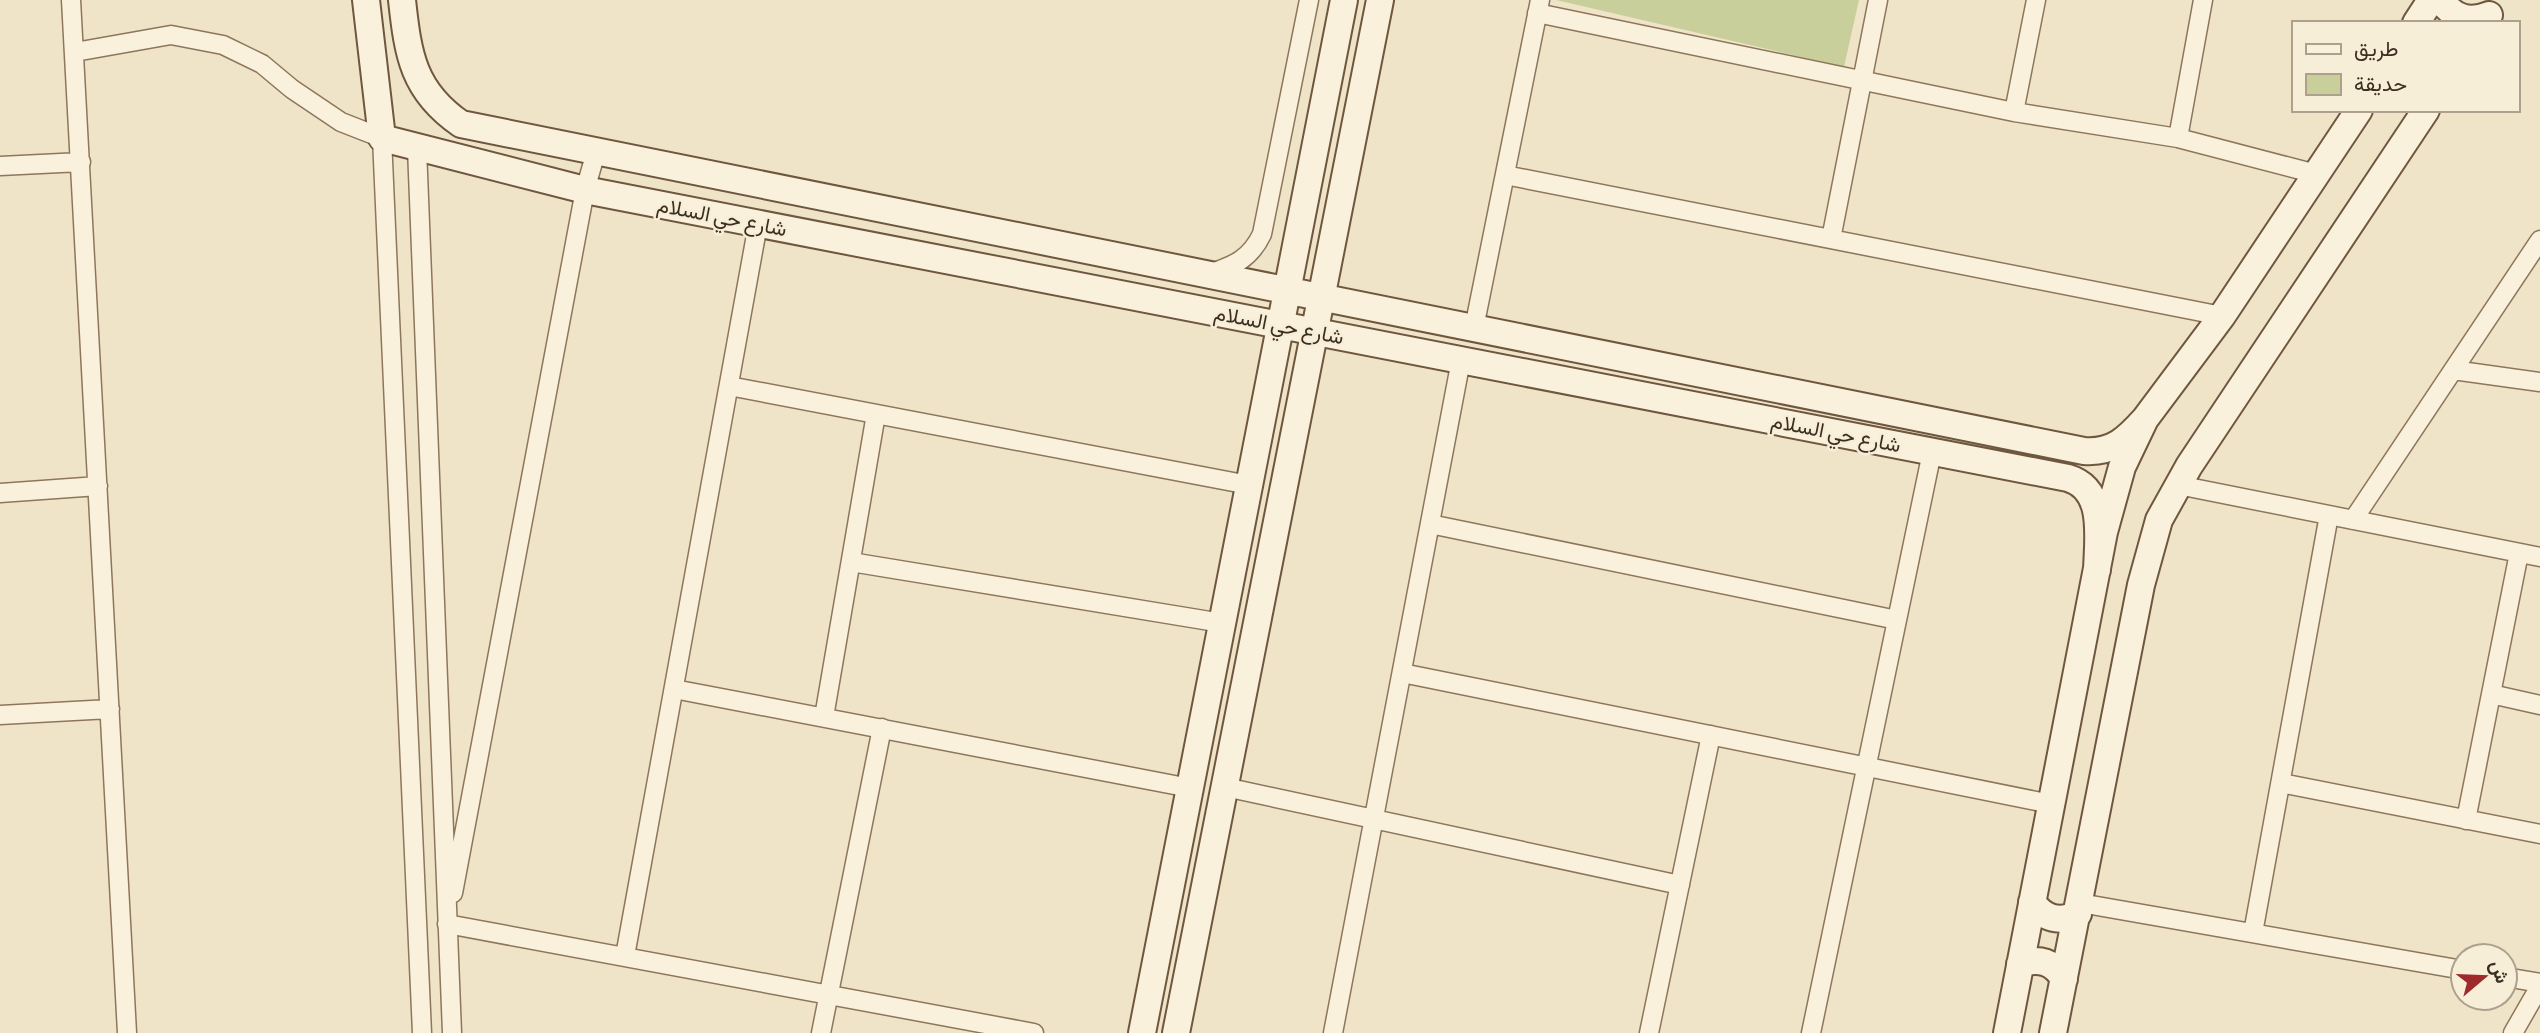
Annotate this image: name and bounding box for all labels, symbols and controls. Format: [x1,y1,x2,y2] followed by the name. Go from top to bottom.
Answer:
[2292,21,2519,112] legend
[2354,37,2399,62] text: طريق
[2354,72,2407,96] text: حديقة
[654,193,789,246] street label: شارع حي السلام
[1211,301,1346,354] street label: شارع حي السلام
[1768,409,1903,462] street label: شارع حي السلام
[2449,942,2519,1012] north arrow
[2485,957,2513,986] text: ش

